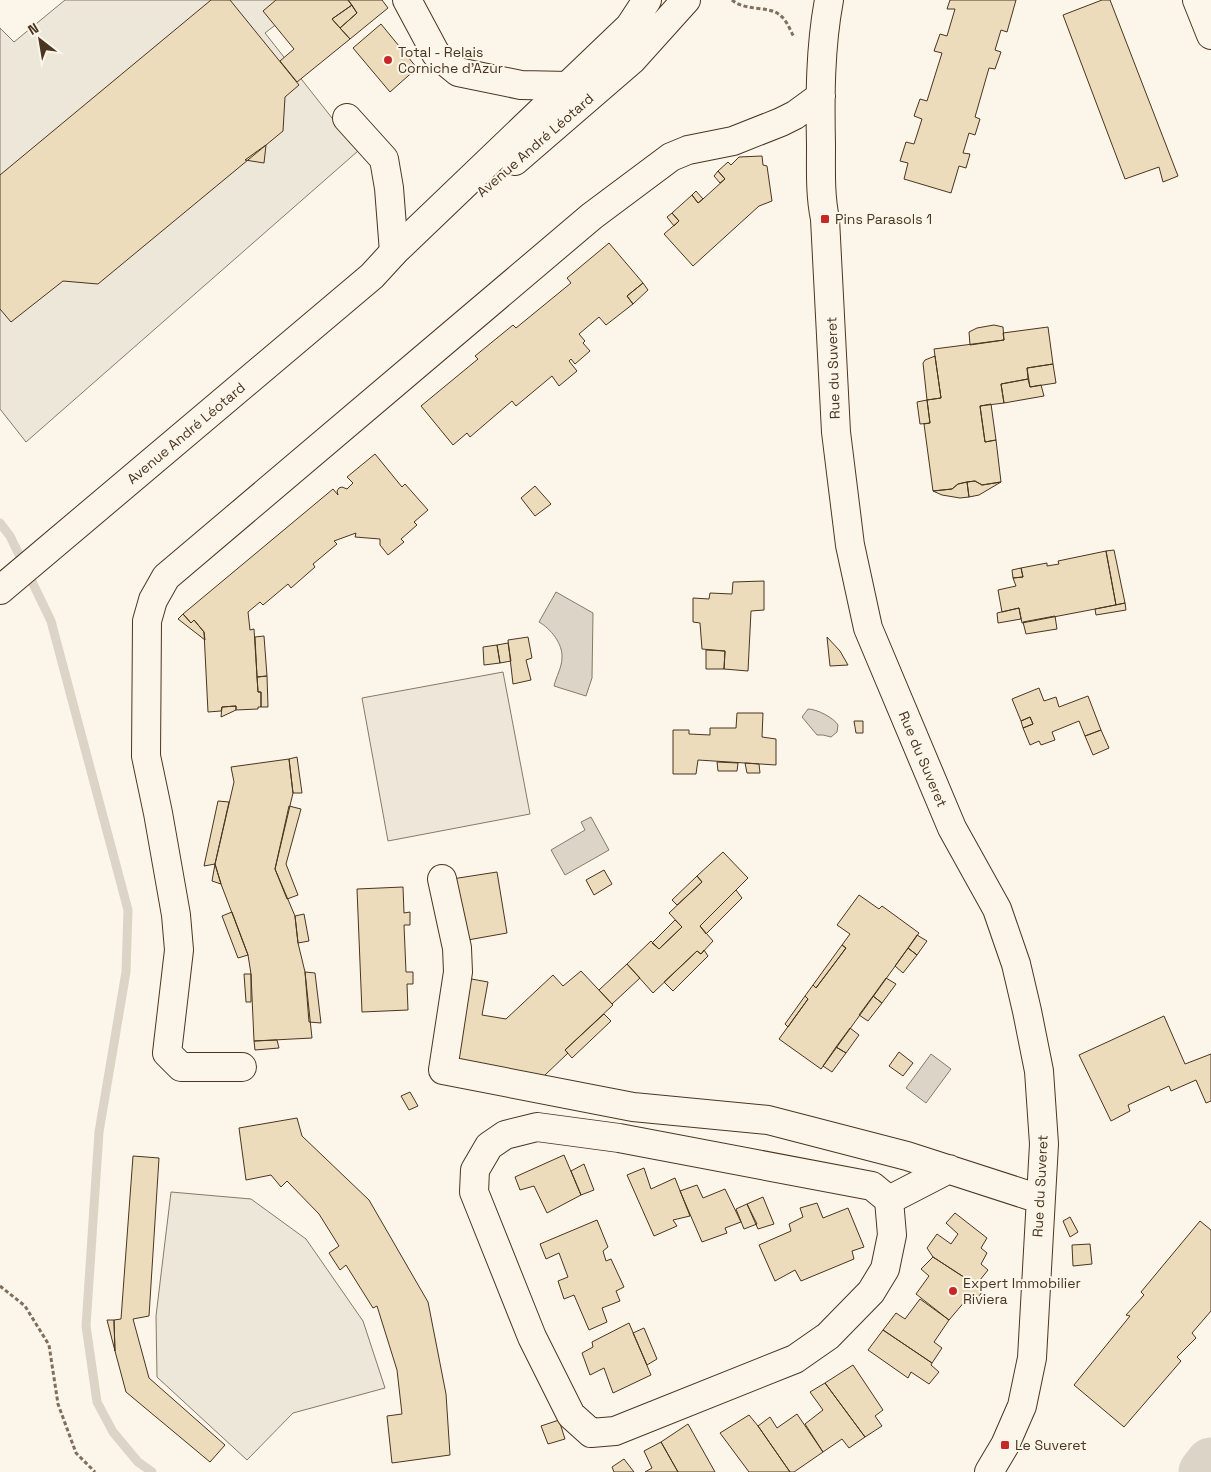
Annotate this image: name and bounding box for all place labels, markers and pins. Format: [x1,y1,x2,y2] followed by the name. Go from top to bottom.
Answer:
[398,43,503,77] place label: Total - Relais Corniche d'Azur
[382,54,394,66] marker: Total - Relais Corniche d'Azur
[835,210,932,228] place label: Pins Parasols 1
[819,213,831,225] marker: Pins Parasols 1
[963,1274,1081,1308] place label: Expert Immobilier Riviera
[947,1285,959,1297] marker: Expert Immobilier Riviera
[1015,1436,1087,1454] place label: Le Suveret
[999,1439,1011,1451] marker: Le Suveret

